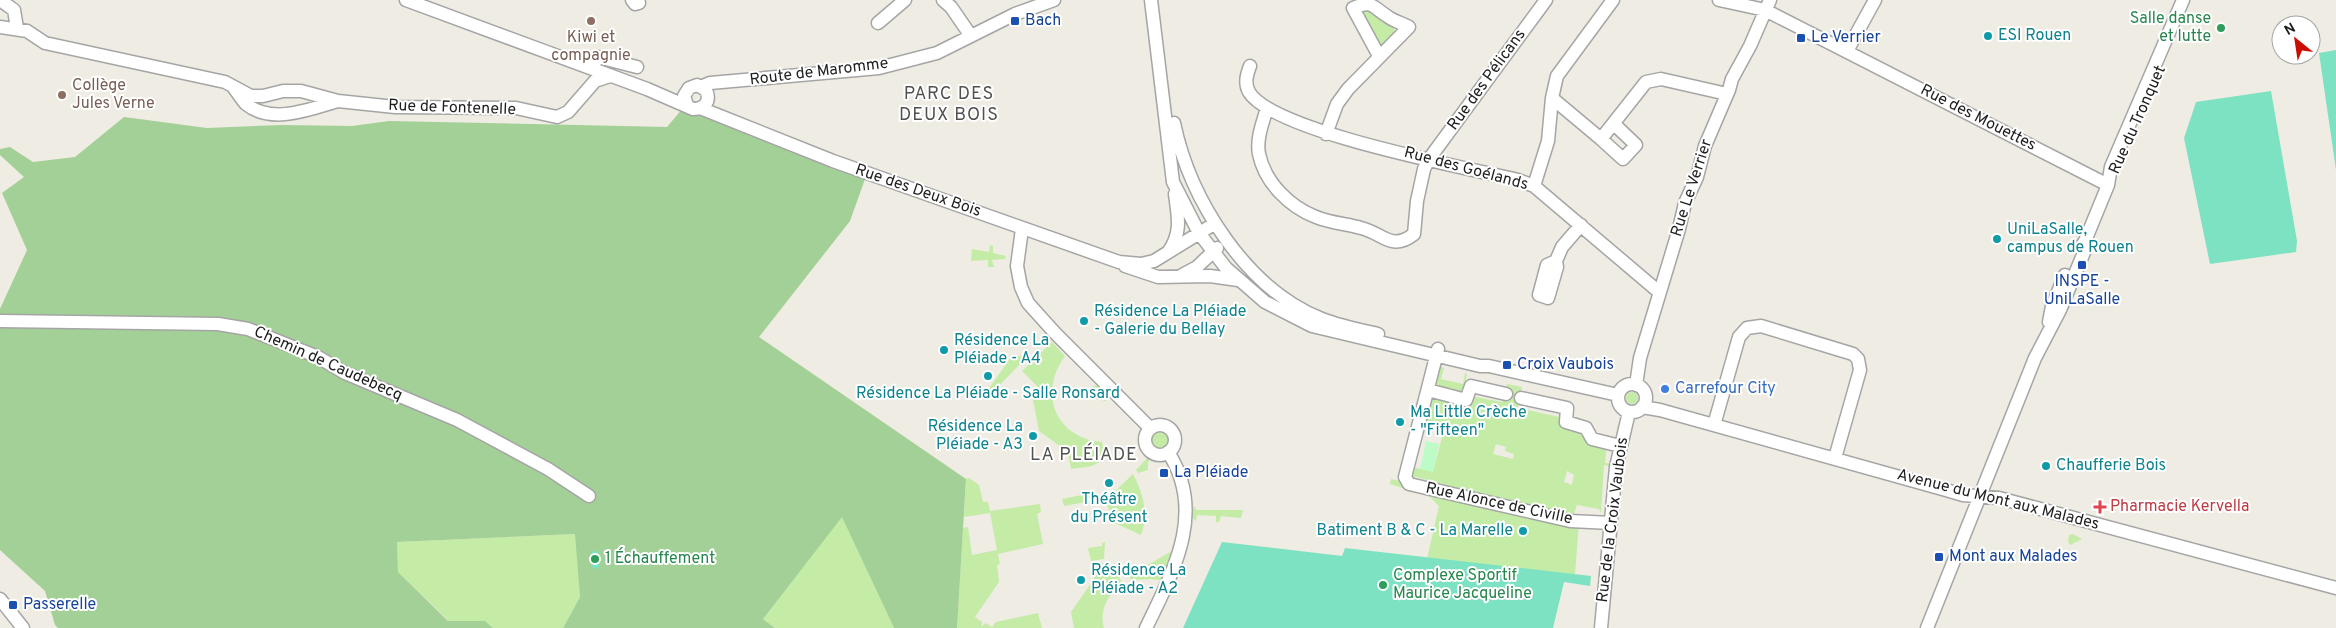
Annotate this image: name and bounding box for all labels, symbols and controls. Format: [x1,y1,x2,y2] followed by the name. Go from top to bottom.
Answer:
[2130,9,2211,47] place label: Salle danse et lutte
[1025,11,1061,31] place label: Bach
[585,15,597,27] marker: Kiwi et compagnie
[1009,15,1021,27] marker: Bach
[2271,15,2321,65] north arrow
[2282,20,2299,40] text: N
[2215,22,2227,34] marker: Salle danse et lutte
[1444,25,1530,135] street label: Rue des Pélicans
[1998,26,2071,46] place label: ESI Rouen
[551,28,631,66] place label: Kiwi et compagnie
[1811,28,1881,48] place label: Le Verrier
[1982,30,1994,42] marker: ESI Rouen
[1795,32,1807,44] marker: Le Verrier
[748,54,890,90] street label: Route de Maromme
[2105,62,2171,178] street label: Rue du Tronquet
[72,76,155,114] place label: Collège Jules Verne
[1917,80,2039,156] street label: Rue des Mouettes
[899,83,999,127] district label: PARC DES DEUX BOIS
[56,89,68,101] marker: Collège Jules Verne
[388,96,516,120] street label: Rue de Fontenelle
[1667,137,1717,239] street label: Rue Le Verrier
[1402,143,1530,195] street label: Rue des Goélands
[852,160,984,222] street label: Rue des Deux Bois
[2007,220,2134,258] place label: UniLaSalle, campus de Rouen
[1991,233,2003,245] marker: UniLaSalle, campus de Rouen
[2076,259,2088,271] marker: INSPE - UniLaSalle
[2044,272,2120,310] place label: INSPE - UniLaSalle
[1094,302,1246,340] place label: Résidence La Pléiade - Galerie du Bellay
[1078,315,1090,327] marker: Résidence La Pléiade - Galerie du Bellay
[251,322,405,406] street label: Chemin de Caudebecq
[954,331,1049,369] place label: Résidence La Pléiade - A4
[938,344,950,356] marker: Résidence La Pléiade - A4
[1517,355,1614,375] place label: Croix Vaubois
[1501,359,1513,371] marker: Croix Vaubois
[982,370,994,382] marker: Résidence La Pléiade - Salle Ronsard
[1675,379,1776,399] place label: Carrefour City
[1659,383,1671,395] marker: Carrefour City
[856,384,1120,404] place label: Résidence La Pléiade - Salle Ronsard
[1410,403,1527,441] place label: Ma Little Crèche - "Fifteen"
[1394,416,1406,428] marker: Ma Little Crèche - "Fifteen"
[928,417,1023,455] place label: Résidence La Pléiade - A3
[1027,430,1039,442] marker: Résidence La Pléiade - A3
[1593,436,1633,604] street label: Rue de la Croix Vaubois
[1030,442,1138,467] district label: LA PLÉIADE
[2056,456,2166,476] place label: Chaufferie Bois
[2040,460,2052,472] marker: Chaufferie Bois
[1174,463,1248,483] place label: La Pléiade
[1895,465,2101,535] street label: Avenue du Mont aux Malades
[1158,467,1170,479] marker: La Pléiade
[1103,477,1115,489] marker: Théâtre du Présent
[1424,479,1574,529] street label: Rue Alonce de Civille
[1070,490,1148,528] place label: Théâtre du Présent
[2110,497,2249,517] place label: Pharmacie Kervella
[2094,501,2106,513] marker: Pharmacie Kervella
[1317,521,1513,541] place label: Batiment B & C - La Marelle
[1517,525,1529,537] marker: Batiment B & C - La Marelle
[605,547,715,569] place label: 1 Échauffement
[1949,547,2077,567] place label: Mont aux Malades
[1933,551,1945,563] marker: Mont aux Malades
[589,553,601,565] marker: 1 Échauffement
[1091,561,1186,599] place label: Résidence La Pléiade - A2
[1393,566,1532,604] place label: Complexe Sportif Maurice Jacqueline
[1075,574,1087,586] marker: Résidence La Pléiade - A2
[1377,579,1389,591] marker: Complexe Sportif Maurice Jacqueline
[23,595,96,615] place label: Passerelle
[7,599,19,611] marker: Passerelle

